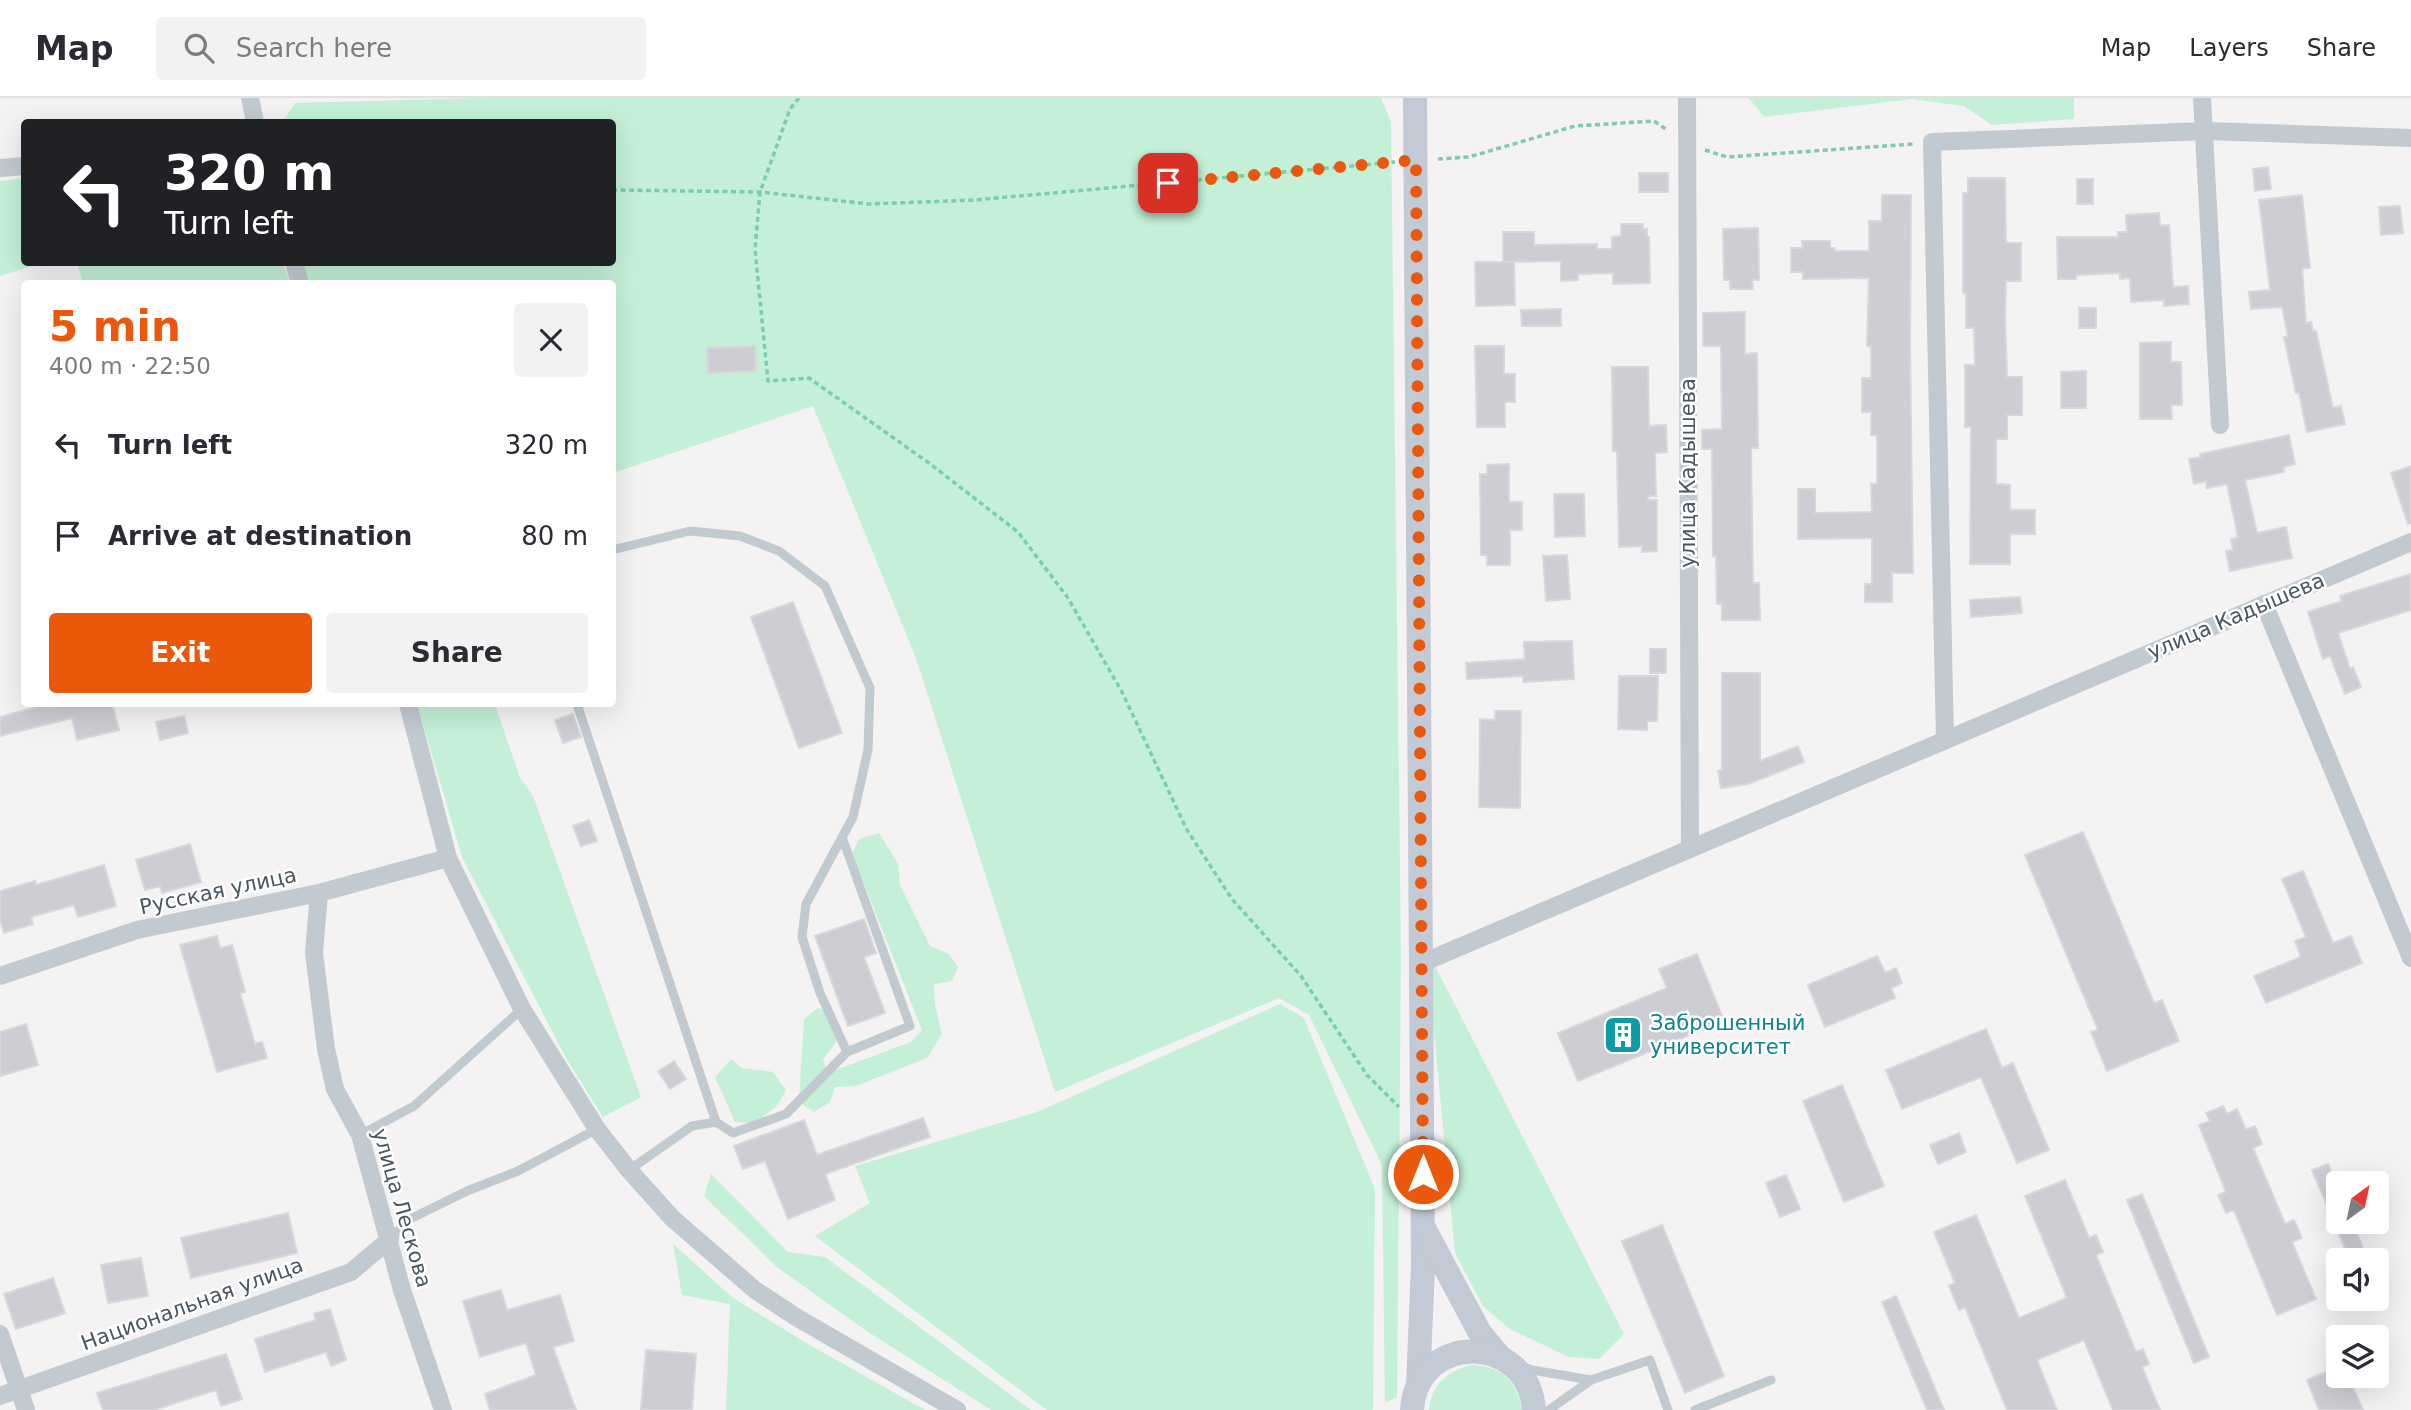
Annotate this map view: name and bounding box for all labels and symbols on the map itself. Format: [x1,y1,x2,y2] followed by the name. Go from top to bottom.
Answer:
[1138,153,1198,213] pin
[1676,378,1700,568] street label: улица Кадышева
[2144,568,2328,664] street label: улица Кадышева
[137,863,299,919] street label: Русская улица
[1650,1011,1805,1059] place label: Заброшенный университет
[1602,1014,1644,1056] building icon: Заброшенный университет
[368,1126,436,1290] street label: улица Лескова
[1386,1137,1460,1211] position arrow
[2326,1171,2389,1234] north arrow
[78,1253,306,1355] street label: Национальная улица

